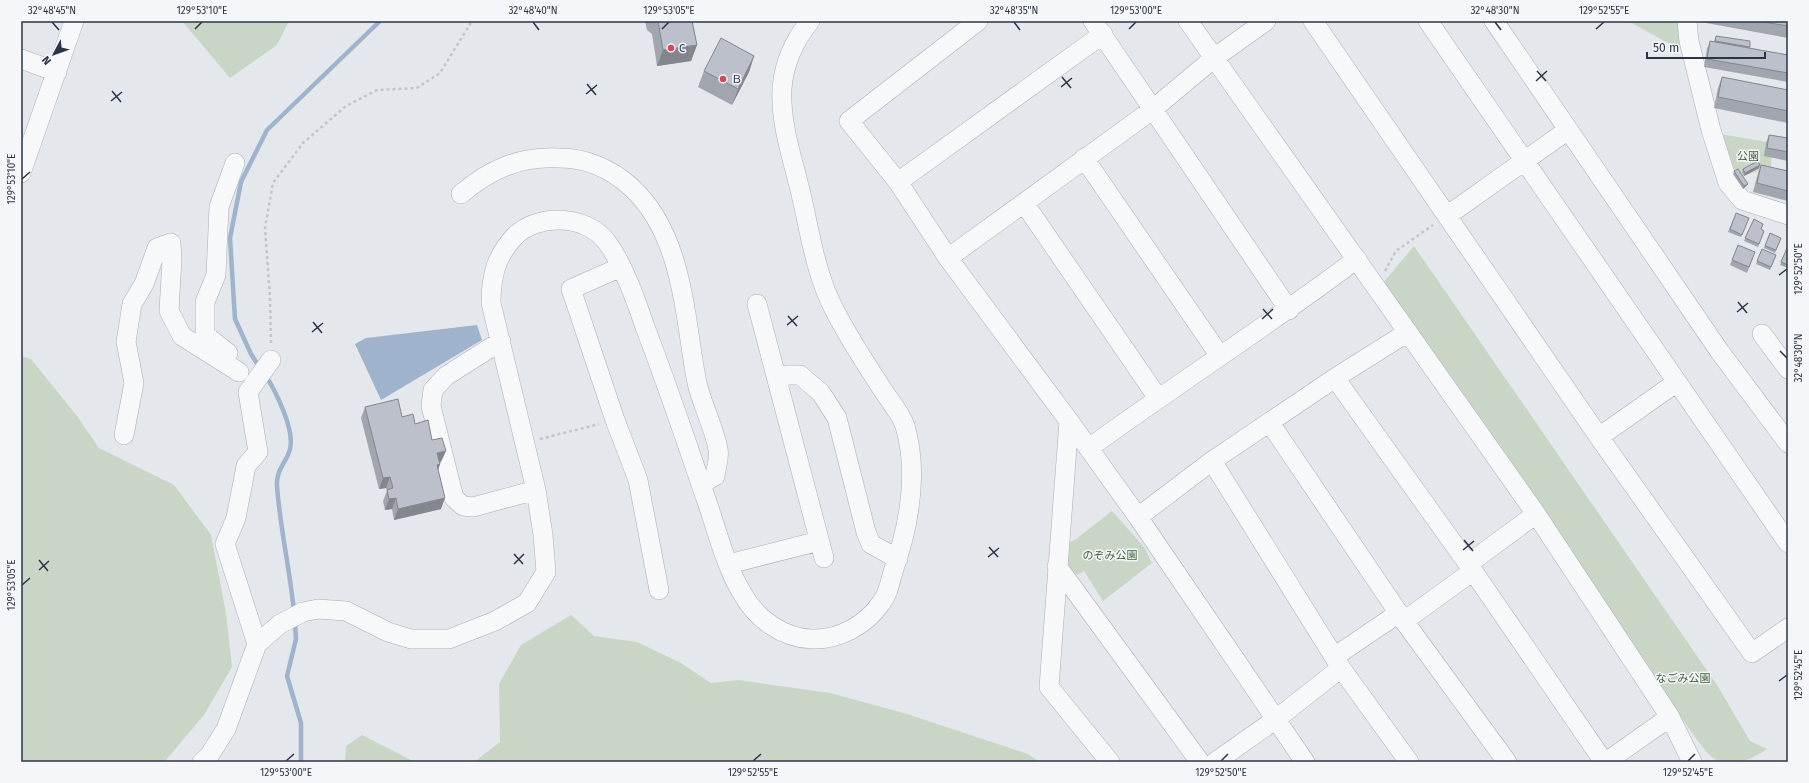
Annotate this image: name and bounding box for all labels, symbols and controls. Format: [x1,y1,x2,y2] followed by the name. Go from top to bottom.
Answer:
[28,5,76,17] text: 32°48'45"N
[177,5,227,17] text: 129°53'10"E
[508,5,558,17] text: 32°48'40"N
[643,5,695,17] text: 129°53'05"E
[990,5,1038,17] text: 32°48'35"N
[1110,5,1162,17] text: 129°53'00"E
[1470,5,1520,17] text: 32°48'30"N
[1579,5,1629,17] text: 129°52'55"E
[34,34,74,74] north arrow
[1647,34,1765,60] scale bar
[1653,41,1679,55] text: 50 m
[679,42,685,55] place label: C
[666,43,676,53] marker: C
[40,53,54,67] text: N
[731,73,742,86] place label: Ｂ
[718,74,728,84] marker: Ｂ
[1737,150,1759,163] park label: 公園
[6,154,18,204] text: 129°53'10"E
[1793,243,1805,295] text: 129°52'50"E
[1793,333,1805,383] text: 32°48'30"N
[1083,549,1138,562] park label: のぞみ公園
[6,559,18,611] text: 129°53'05"E
[1793,650,1805,700] text: 129°52'45"E
[1656,672,1711,685] park label: なごみ公園
[260,767,312,779] text: 129°53'00"E
[728,767,778,779] text: 129°52'55"E
[1195,767,1247,779] text: 129°52'50"E
[1663,767,1713,779] text: 129°52'45"E

